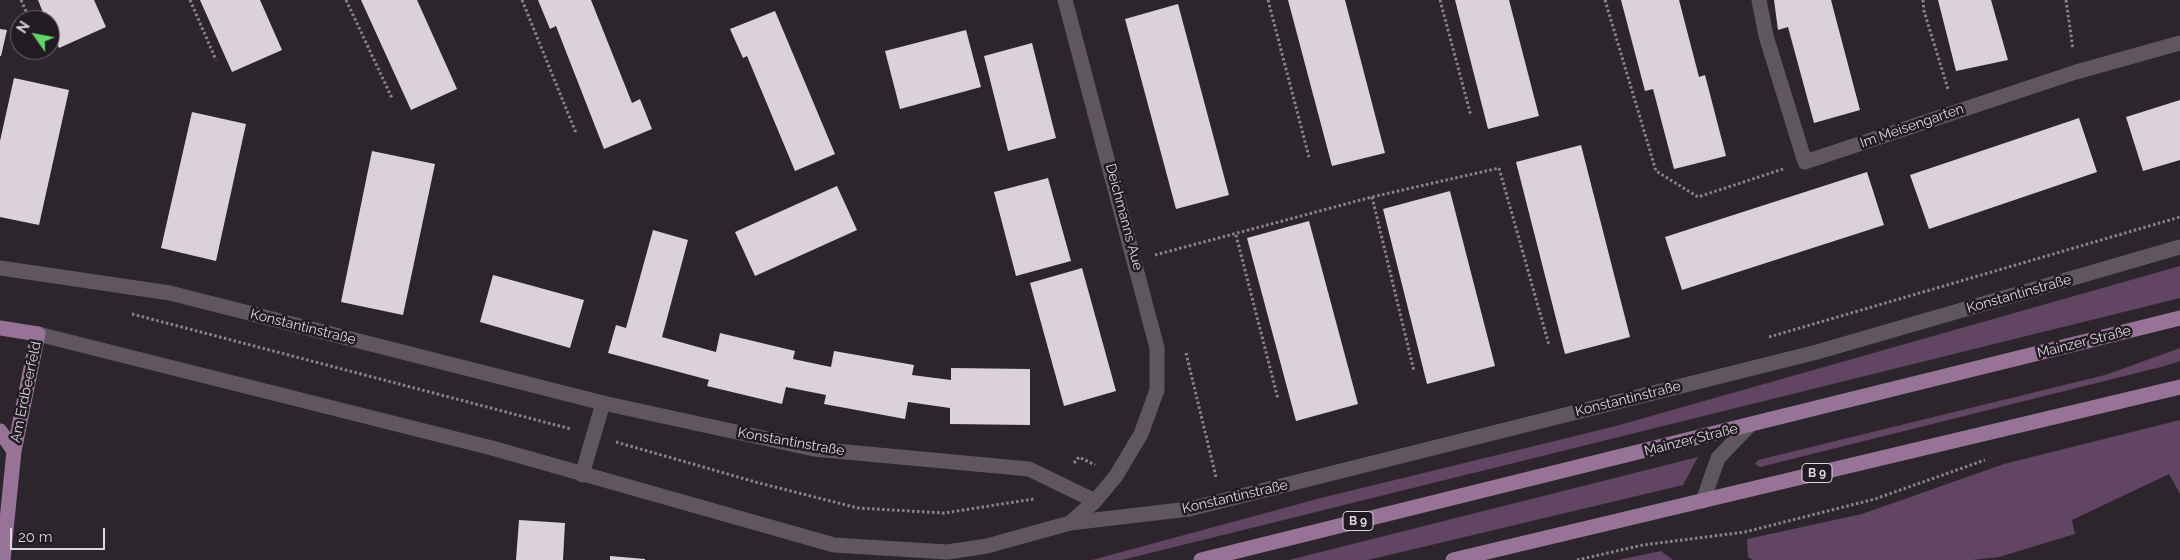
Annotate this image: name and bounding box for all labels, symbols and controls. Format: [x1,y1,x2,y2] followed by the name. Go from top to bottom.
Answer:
[10,10,60,60] north arrow
[14,19,33,36] text: N
[1858,100,1966,152] street label: Im Meisengarten
[1102,162,1146,272] street label: Deichmanns Aue
[1965,271,2073,317] street label: Konstantinstraße
[249,306,357,348] street label: Konstantinstraße
[2035,322,2133,362] street label: Mainzer Straße
[7,340,45,444] street label: Am Erdbeerfeld
[1574,378,1682,420] street label: Konstantinstraße
[1642,420,1740,460] street label: Mainzer Straße
[736,424,846,460] street label: Konstantinstraße
[1802,463,1832,482] road number: B 9
[1180,477,1290,517] street label: Konstantinstraße
[1343,512,1373,530] road number: B 9
[12,518,108,550] scale bar
[18,528,53,546] text: 20 m

